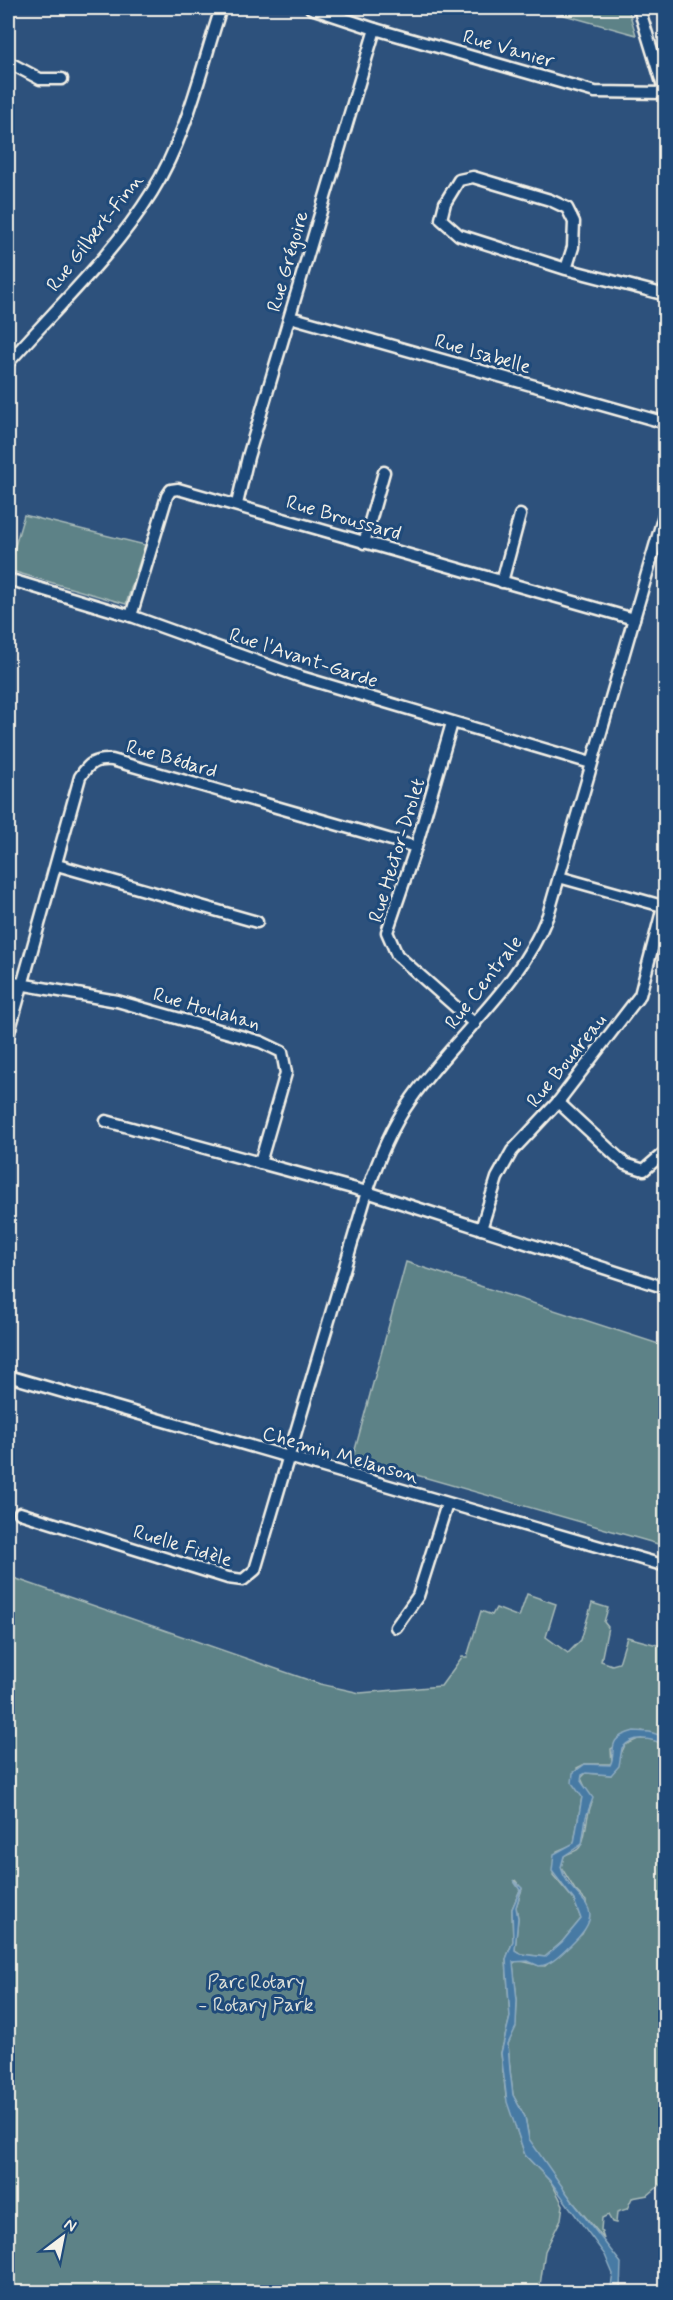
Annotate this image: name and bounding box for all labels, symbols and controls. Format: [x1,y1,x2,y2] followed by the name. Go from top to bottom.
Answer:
[460,23,558,76] street label: Rue Vanier
[40,168,150,298] street label: Rue Gilbert-Finn
[261,208,316,315] street label: Rue Grégoire
[431,328,534,381] street label: Rue Isabelle
[283,489,404,548] street label: Rue Broussard
[226,622,381,695] street label: Rue l'Avant-Garde
[123,734,220,785] street label: Rue Bédard
[363,775,432,926] street label: Rue Hector-Drolet
[439,930,529,1036] street label: Rue Centrale
[150,981,263,1038] street label: Rue Houlahan
[521,1008,614,1114] street label: Rue Boudreau
[259,1420,422,1491] street label: Chemin Melanson
[130,1519,235,1574] street label: Ruelle Fidèle
[198,1969,314,2019] park label: Parc Rotary - Rotary Park
[33,2207,93,2267] north arrow
[60,2214,80,2237] text: N

